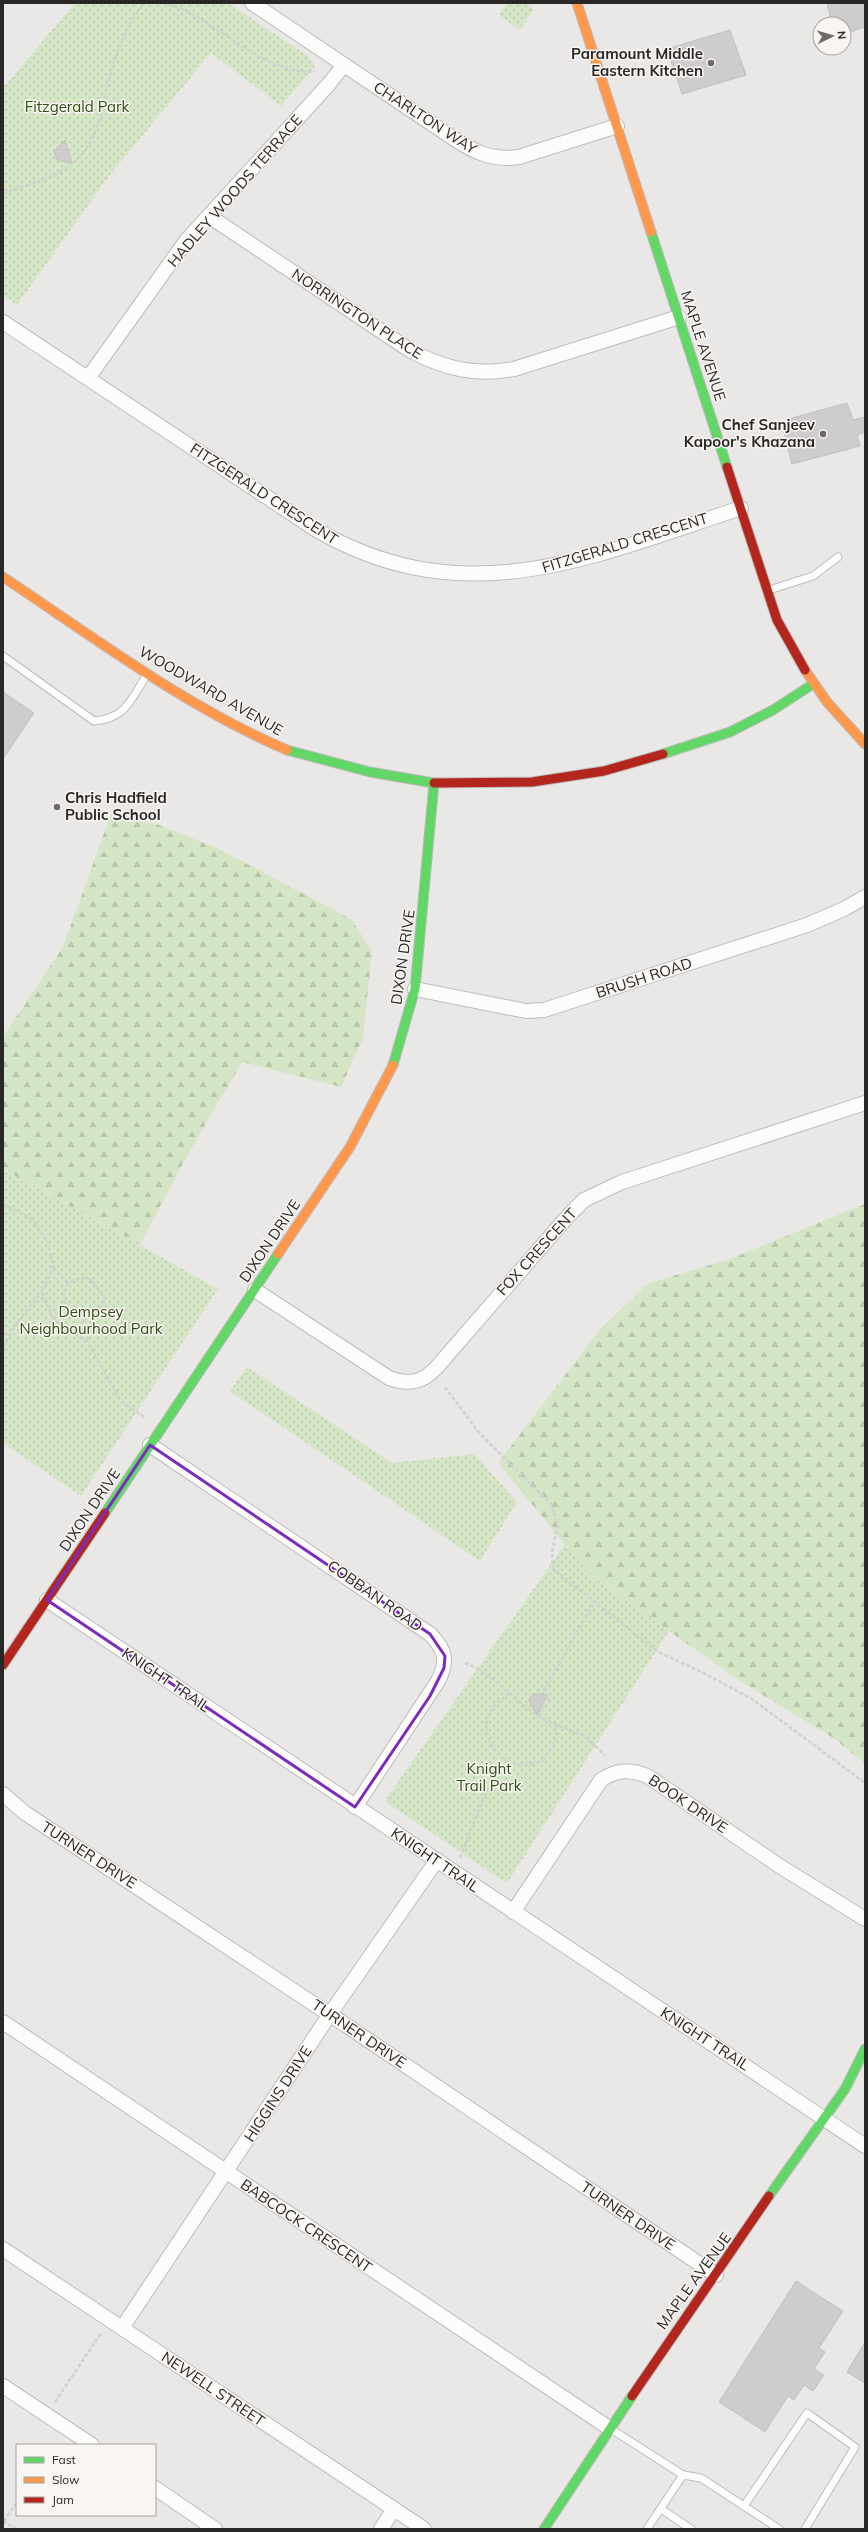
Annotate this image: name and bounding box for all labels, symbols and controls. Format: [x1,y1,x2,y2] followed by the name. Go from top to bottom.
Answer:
[812,16,852,56] north arrow
[835,30,849,40] text: N
[571,44,703,80] place label: Paramount Middle Eastern Kitchen
[706,58,716,68] marker: Paramount Middle Eastern Kitchen
[370,77,481,159] street label: CHARLTON WAY
[25,97,130,116] park label: Fitzgerald Park
[163,110,306,271] street label: HADLEY WOODS TERRACE
[288,264,426,363] street label: NORRINGTON PLACE
[677,288,730,404] street label: MAPLE AVENUE
[684,415,816,451] place label: Chef Sanjeev Kapoor's Khazana
[818,429,828,439] marker: Chef Sanjeev Kapoor's Khazana
[187,439,342,548] street label: FITZGERALD CRESCENT
[540,508,710,577] street label: FITZGERALD CRESCENT
[136,641,287,740] street label: WOODWARD AVENUE
[65,788,167,824] place label: Chris Hadfield Public School
[52,802,62,812] marker: Chris Hadfield Public School
[386,908,419,1006] street label: DIXON DRIVE
[593,953,694,1002] street label: BRUSH ROAD
[235,1195,304,1286] street label: DIXON DRIVE
[492,1204,581,1299] street label: FOX CRESCENT
[20,1302,163,1338] park label: Dempsey Neighbourhood Park
[55,1464,124,1555] street label: DIXON DRIVE
[324,1556,427,1635] street label: COBBAN ROAD
[119,1643,214,1716] street label: KNIGHT TRAIL
[457,1759,522,1795] park label: Knight Trail Park
[645,1770,732,1837] street label: BOOK DRIVE
[38,1817,140,1892] street label: TURNER DRIVE
[388,1823,483,1896] street label: KNIGHT TRAIL
[309,1995,410,2072] street label: TURNER DRIVE
[657,2003,753,2074] street label: KNIGHT TRAIL
[240,2042,316,2145] street label: HIGGINS DRIVE
[237,2175,376,2277] street label: BABCOCK CRESCENT
[578,2177,679,2254] street label: TURNER DRIVE
[652,2228,735,2333] street label: MAPLE AVENUE
[158,2347,269,2430] street label: NEWELL STREET
[16,2444,156,2516] legend
[52,2452,76,2467] text: Fast
[52,2472,80,2487] text: Slow
[52,2492,74,2507] text: Jam

